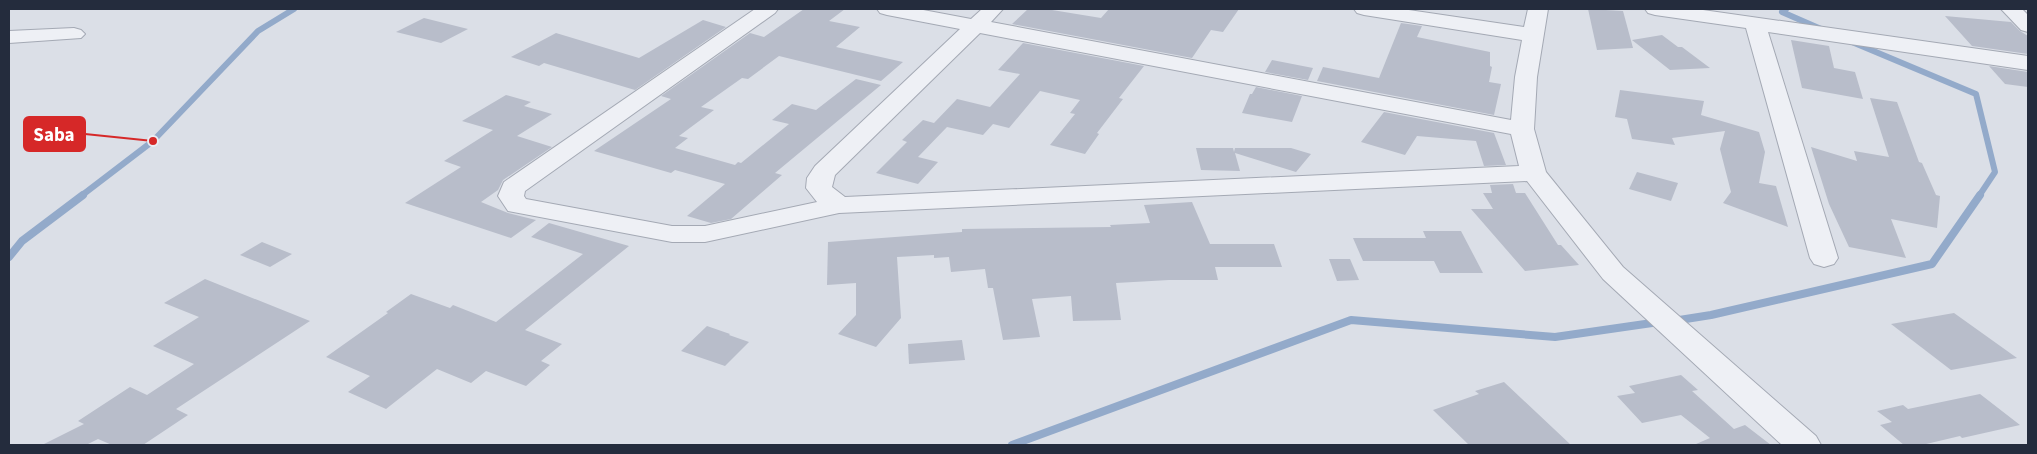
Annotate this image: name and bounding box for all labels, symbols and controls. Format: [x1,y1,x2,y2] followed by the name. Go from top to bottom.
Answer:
[24,117,85,151] callout: Saba
[33,122,75,149] text: Saba

